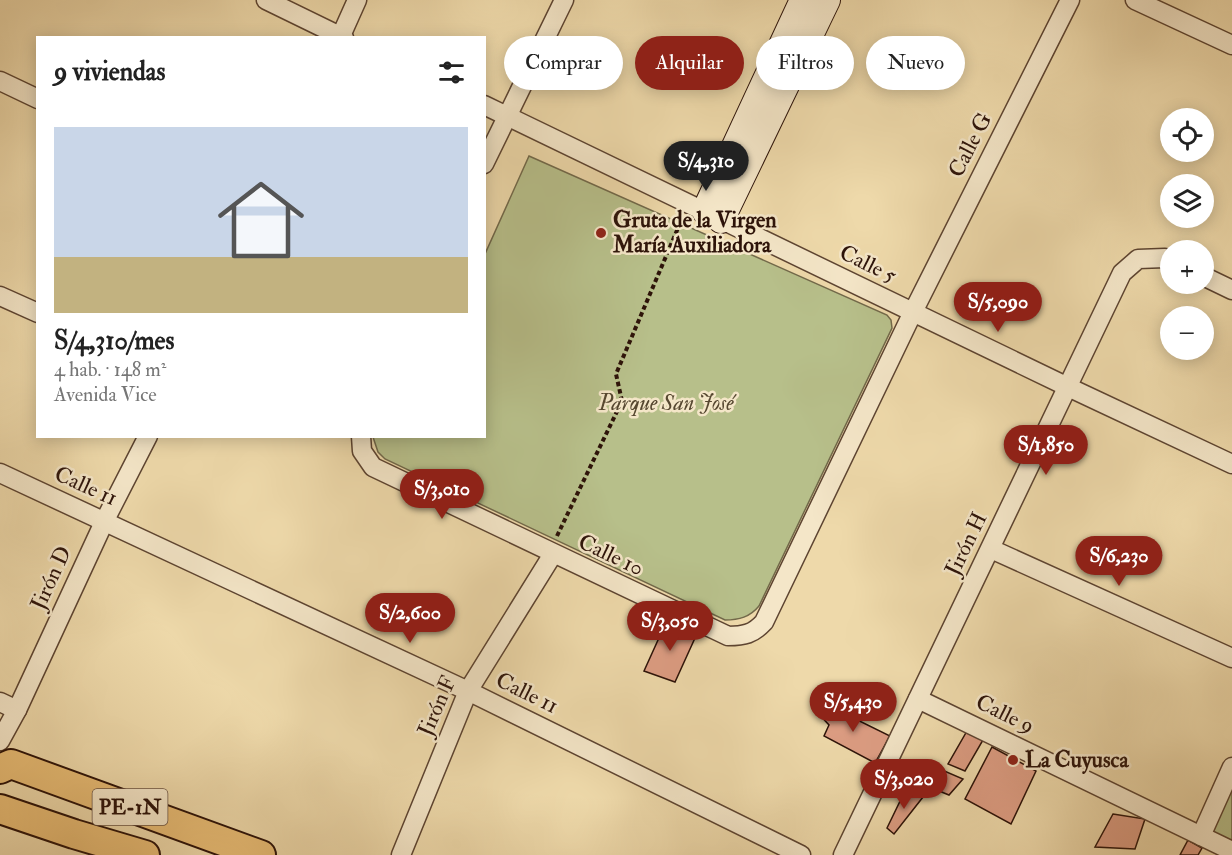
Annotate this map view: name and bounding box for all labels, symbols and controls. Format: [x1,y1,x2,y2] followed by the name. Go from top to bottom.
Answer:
[504,36,623,90] chip: Comprar
[635,36,744,90] chip: Alquilar
[756,36,854,90] chip: Filtros
[866,36,965,90] chip: Nuevo
[54,56,165,88] text: 9 viviendas
[435,56,468,89] icon: filters
[942,108,998,182] street label: Calle G
[1160,108,1214,360] map controls
[1160,108,1214,162] button: locate
[651,141,761,192] pin: S/4,310
[678,148,734,173] text: S/4,310
[207,166,315,274] icon: home
[1160,174,1214,228] button: layers
[612,206,777,259] place label: Gruta de la Virgen María Auxiliadora
[594,226,608,240] marker: Gruta de la Virgen María Auxiliadora
[835,238,901,290] street label: Calle 5
[1160,240,1214,294] button: +
[943,282,1053,333] pin: S/5,090
[968,289,1028,314] text: S/5,090
[1160,306,1214,360] button: −
[54,325,174,357] text: S/4,310/mes
[54,357,166,382] text: 4 hab. · 148 m²
[54,382,157,407] text: Avenida Vice
[598,389,737,417] park label: Parque San José
[991,425,1101,476] pin: S/1,850
[1018,432,1074,457] text: S/1,850
[50,460,122,512] street label: Calle 11
[387,469,497,520] pin: S/3,010
[414,476,470,501] text: S/3,010
[938,508,993,581] street label: Jirón H
[574,528,648,582] street label: Calle 10
[1064,536,1174,587] pin: S/6,230
[24,542,78,615] street label: Jirón D
[1089,543,1149,568] text: S/6,230
[355,593,465,644] pin: S/2,600
[379,600,441,625] text: S/2,600
[615,601,725,652] pin: S/3,050
[641,608,699,633] text: S/3,050
[491,666,563,720] street label: Calle 11
[411,671,463,741] street label: Jirón F
[798,682,908,733] pin: S/5,430
[971,688,1039,740] street label: Calle 9
[824,689,882,714] text: S/5,430
[1025,746,1129,775] place label: La Cuyusca
[1006,753,1020,767] marker: La Cuyusca
[849,759,959,810] pin: S/3,020
[874,766,934,791] text: S/3,020
[92,789,168,825] road number: PE-1N

